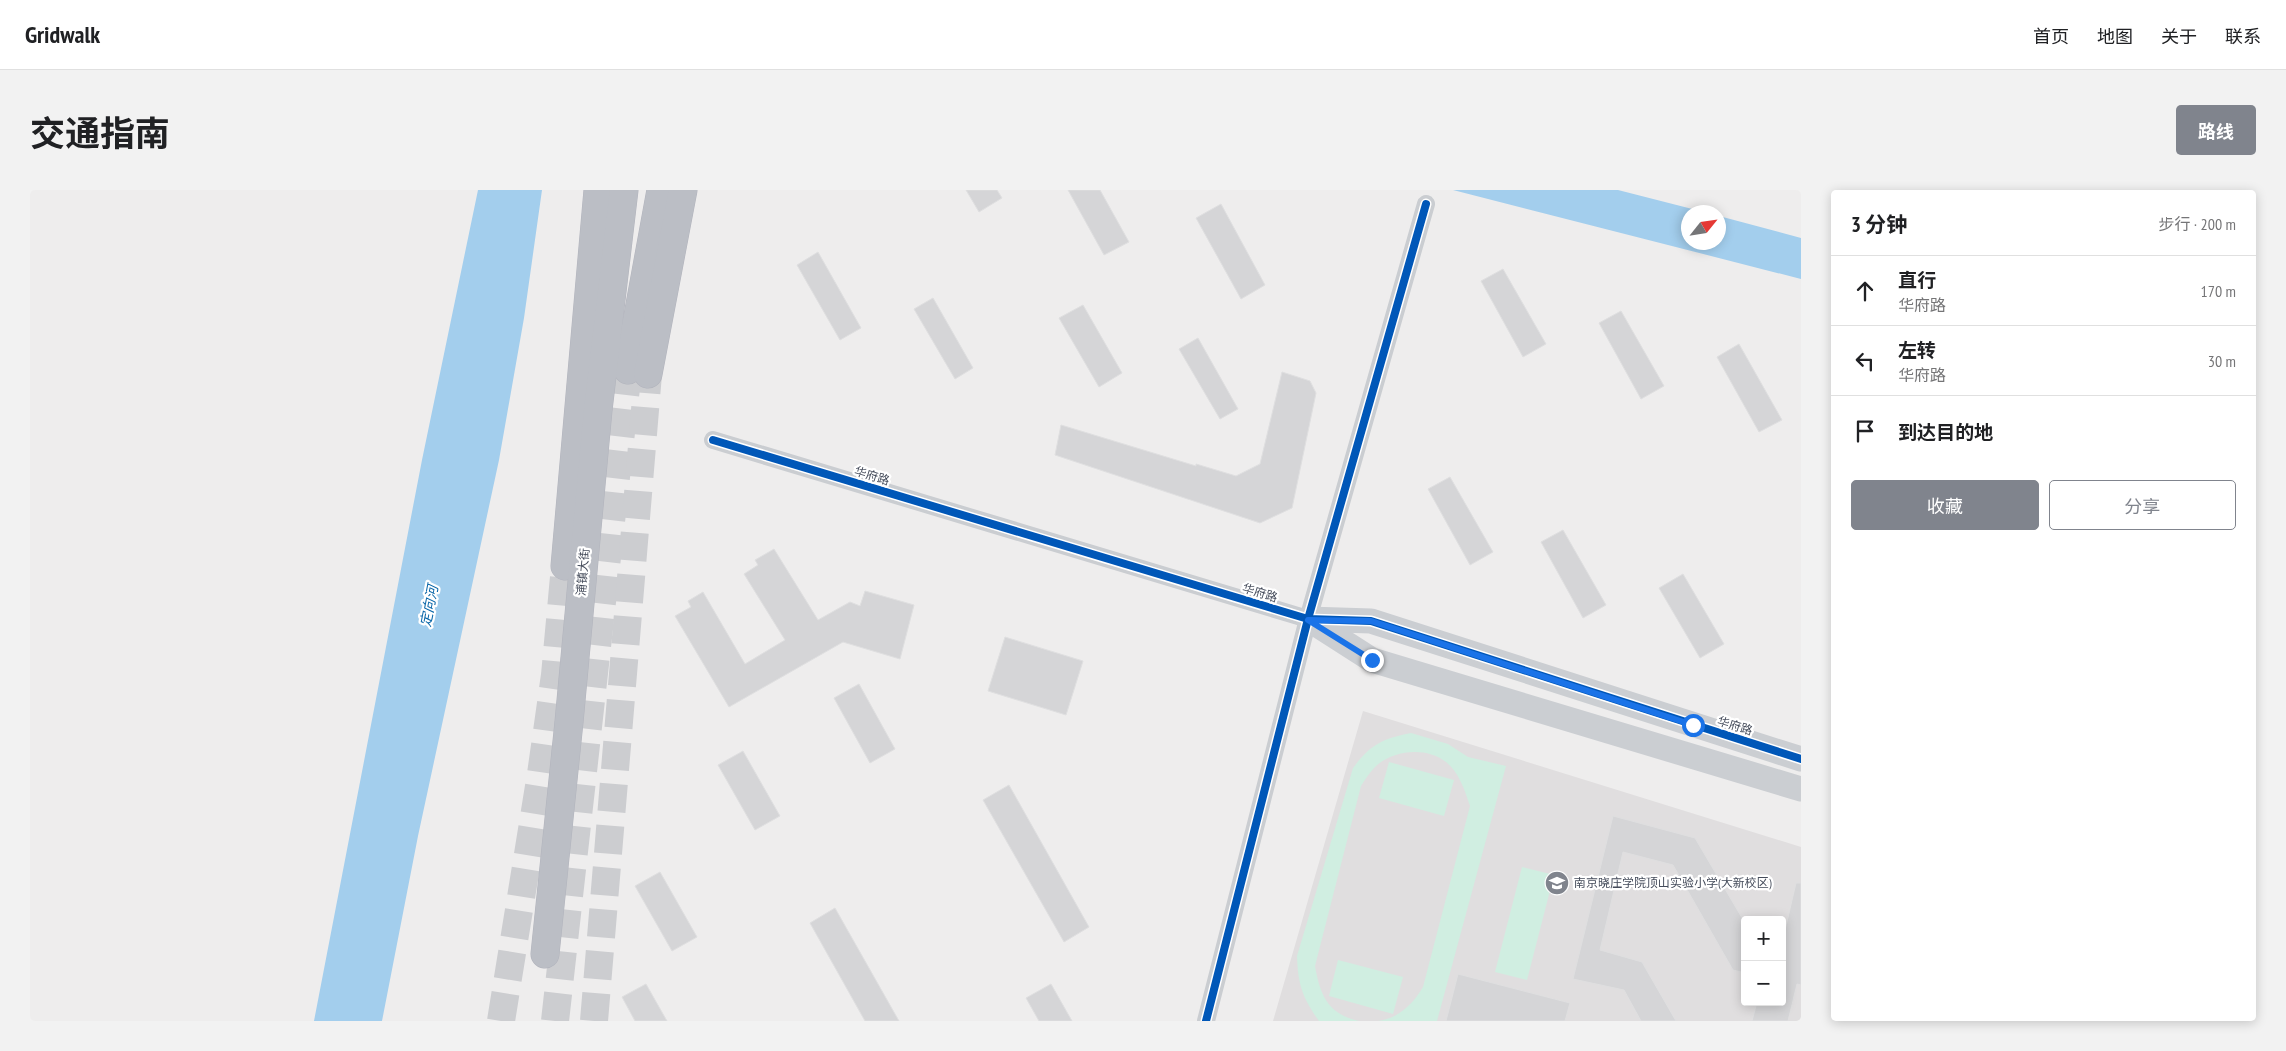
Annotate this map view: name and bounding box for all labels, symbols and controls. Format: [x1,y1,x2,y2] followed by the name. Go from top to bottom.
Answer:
[25,19,100,50] text: Gridwalk
[2033,25,2069,48] text: 首页
[2097,25,2133,48] text: 地图
[2161,25,2197,48] text: 关于
[2225,25,2261,48] text: 联系
[2176,105,2256,155] button: 路线
[30,110,170,156] text: 交通指南
[1681,205,1726,250] north arrow
[1851,211,1907,238] text: 3 分钟
[2158,214,2236,234] text: 步行 · 200 m
[1898,268,1936,292] text: 直行
[1851,277,1879,305] icon: ahead
[2201,281,2236,301] text: 170 m
[1898,295,1946,315] text: 华府路
[1898,338,1936,362] text: 左转
[1851,347,1879,375] icon: left
[2208,351,2236,371] text: 30 m
[1898,365,1946,385] text: 华府路
[1851,417,1879,445] icon: arrive
[1898,420,1993,444] text: 到达目的地
[853,463,892,488] street label: 华府路
[1851,480,2039,530] button: 收藏
[2049,480,2236,530] button: 分享
[573,547,592,597] street label: 浦镇大街
[1241,580,1280,605] street label: 华府路
[416,581,442,628] water label: 定向河
[1361,649,1384,672] route end
[1716,713,1755,738] street label: 华府路
[1682,714,1705,737] route start
[1544,870,1570,896] school or university icon: 南京晓庄学院顶山实验小学(大新校区)
[1574,875,1772,890] place label: 南京晓庄学院顶山实验小学(大新校区)
[1741,916,1786,1006] map controls
[1741,916,1786,961] button: +
[1741,961,1786,1006] button: −

